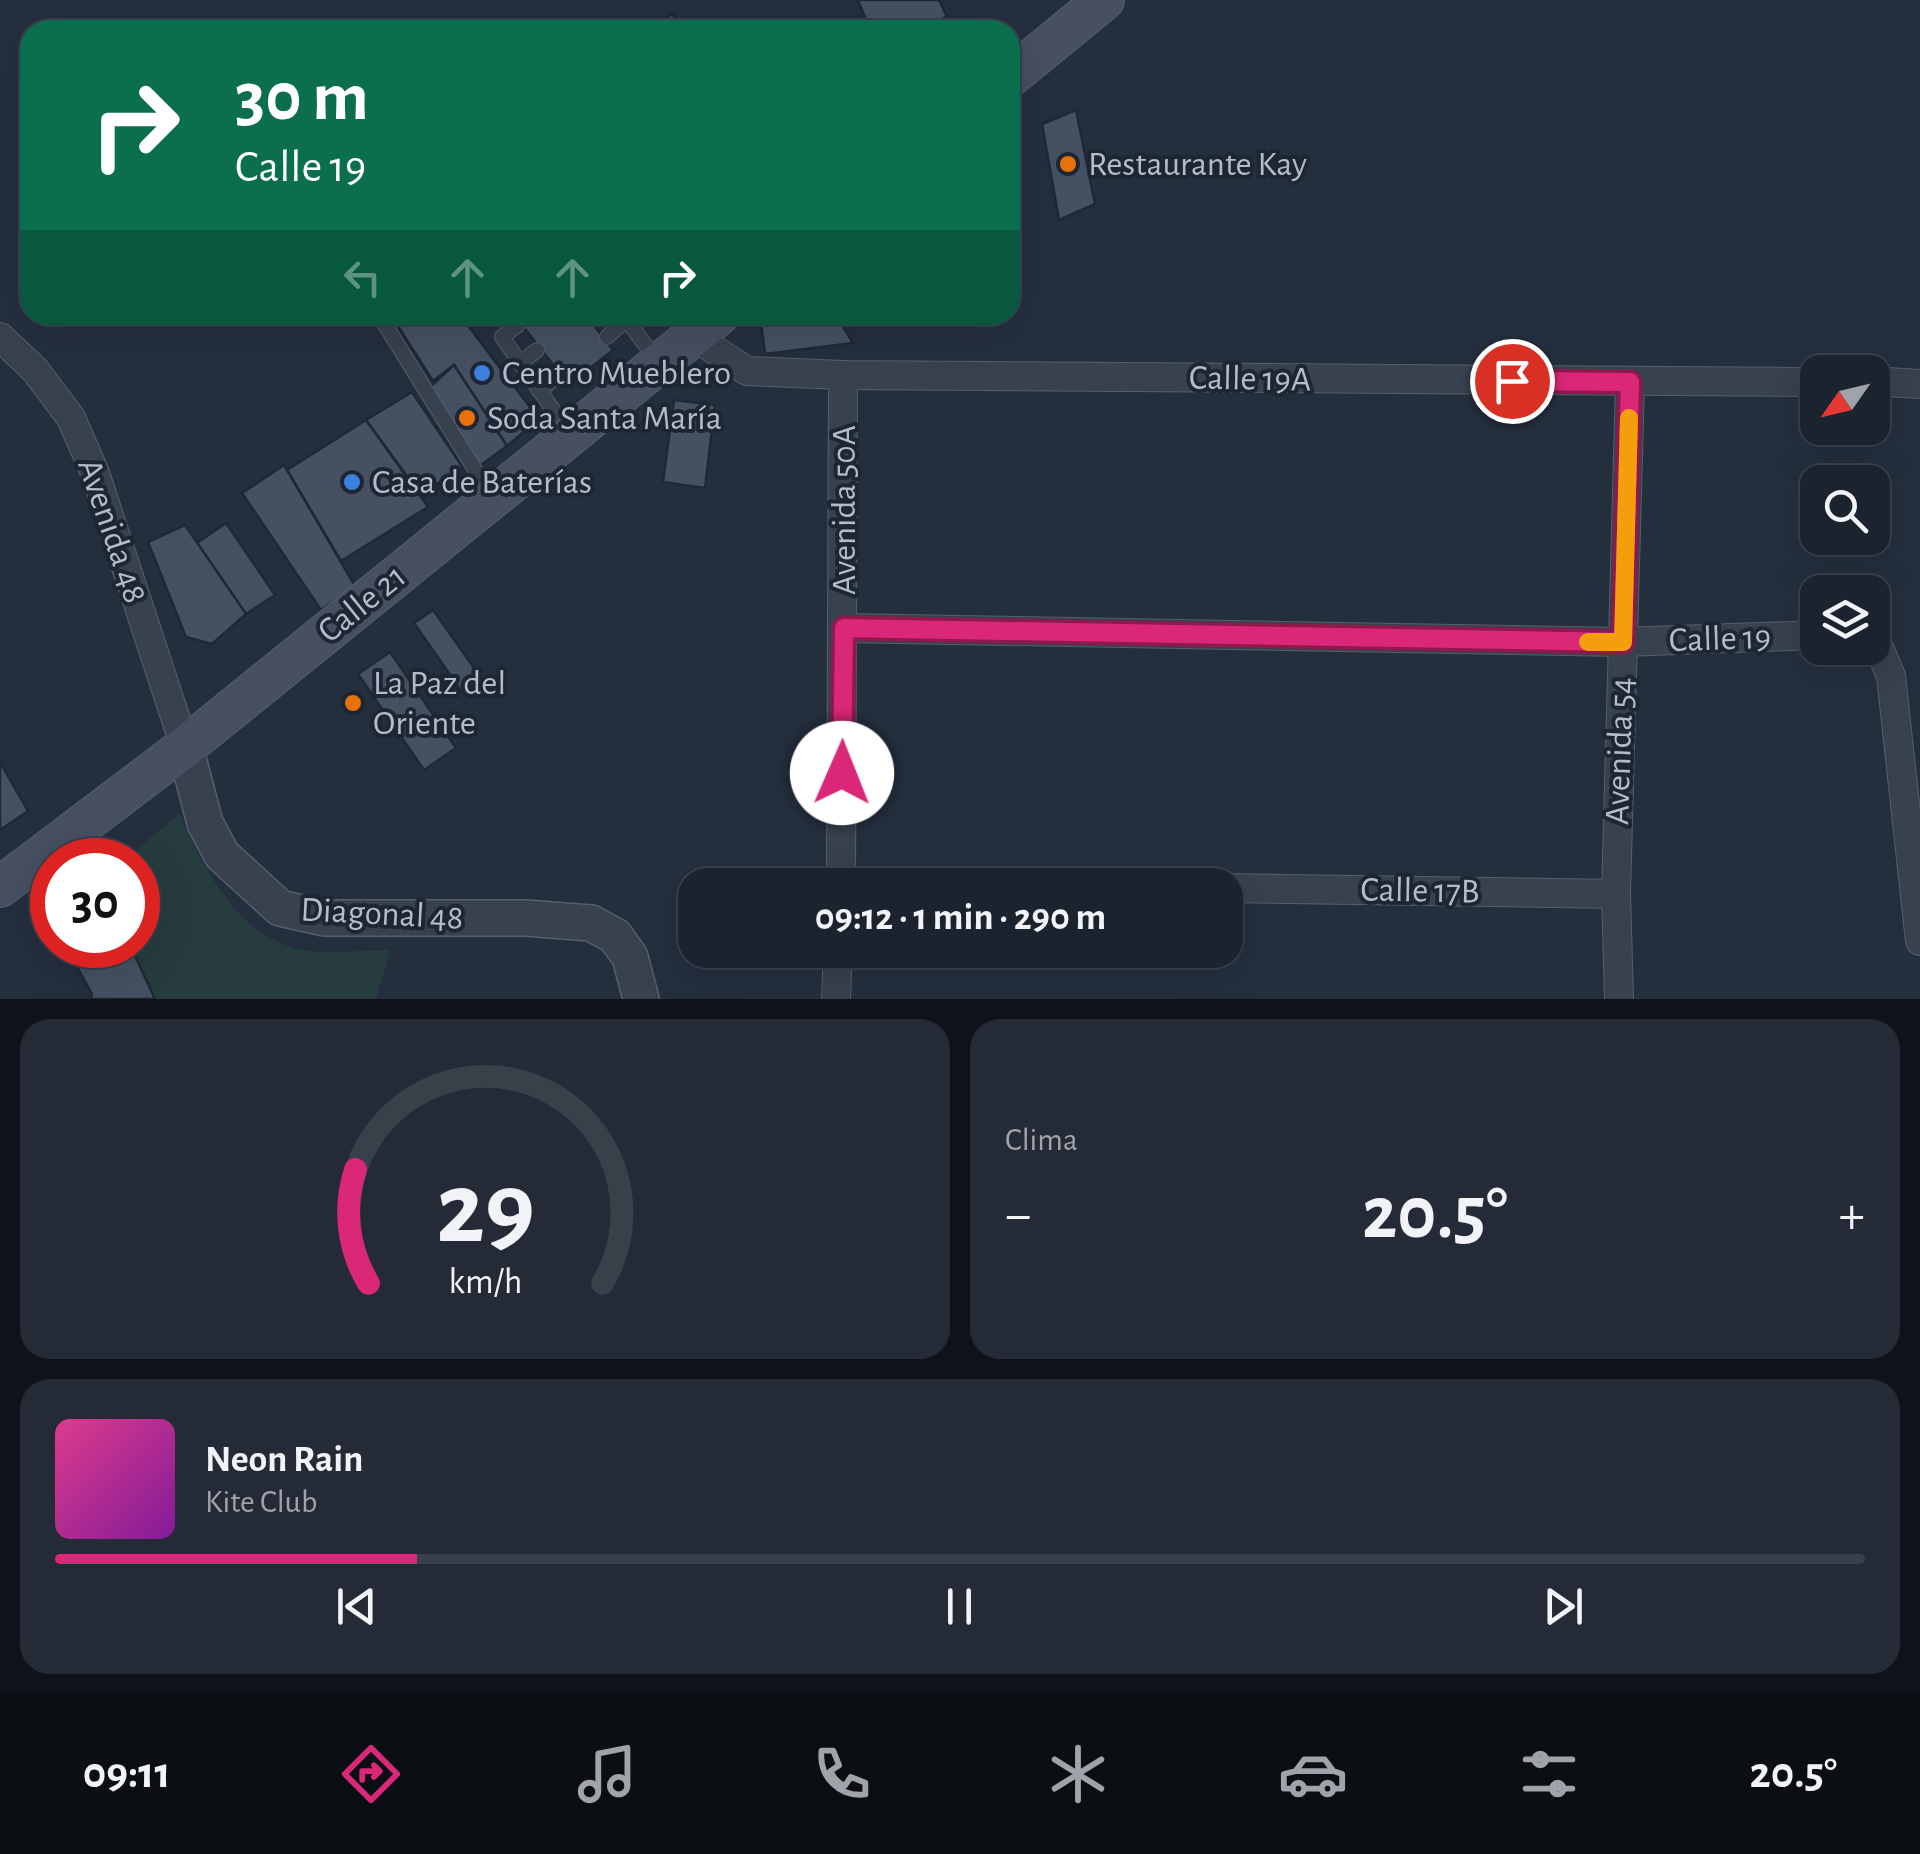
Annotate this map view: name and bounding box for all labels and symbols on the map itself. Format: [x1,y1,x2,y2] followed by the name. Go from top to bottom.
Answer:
[1088,147,1307,182] place label: Restaurante Kay
[1057,153,1079,175] marker: Restaurante Kay
[1470,339,1555,424] pin
[1800,355,1890,445] north arrow
[502,356,731,391] place label: Centro Mueblero
[1189,360,1311,398] street label: Calle 19A
[471,362,493,384] marker: Centro Mueblero
[487,401,722,436] place label: Soda Santa María
[456,407,478,429] marker: Soda Santa María
[827,425,862,595] street label: Avenida 50A
[71,454,153,608] street label: Avenida 48
[372,465,592,500] place label: Casa de Baterías
[341,471,363,493] marker: Casa de Baterías
[312,558,412,650] street label: Calle 21
[1668,620,1772,658] street label: Calle 19
[373,666,506,741] place label: La Paz del Oriente
[1600,676,1640,826] street label: Avenida 54
[342,692,364,714] marker: La Paz del Oriente
[790,721,894,825] position arrow
[30,838,160,968] speed limit sign: 30
[1360,872,1480,910] street label: Calle 17B
[300,892,464,936] street label: Diagonal 48

